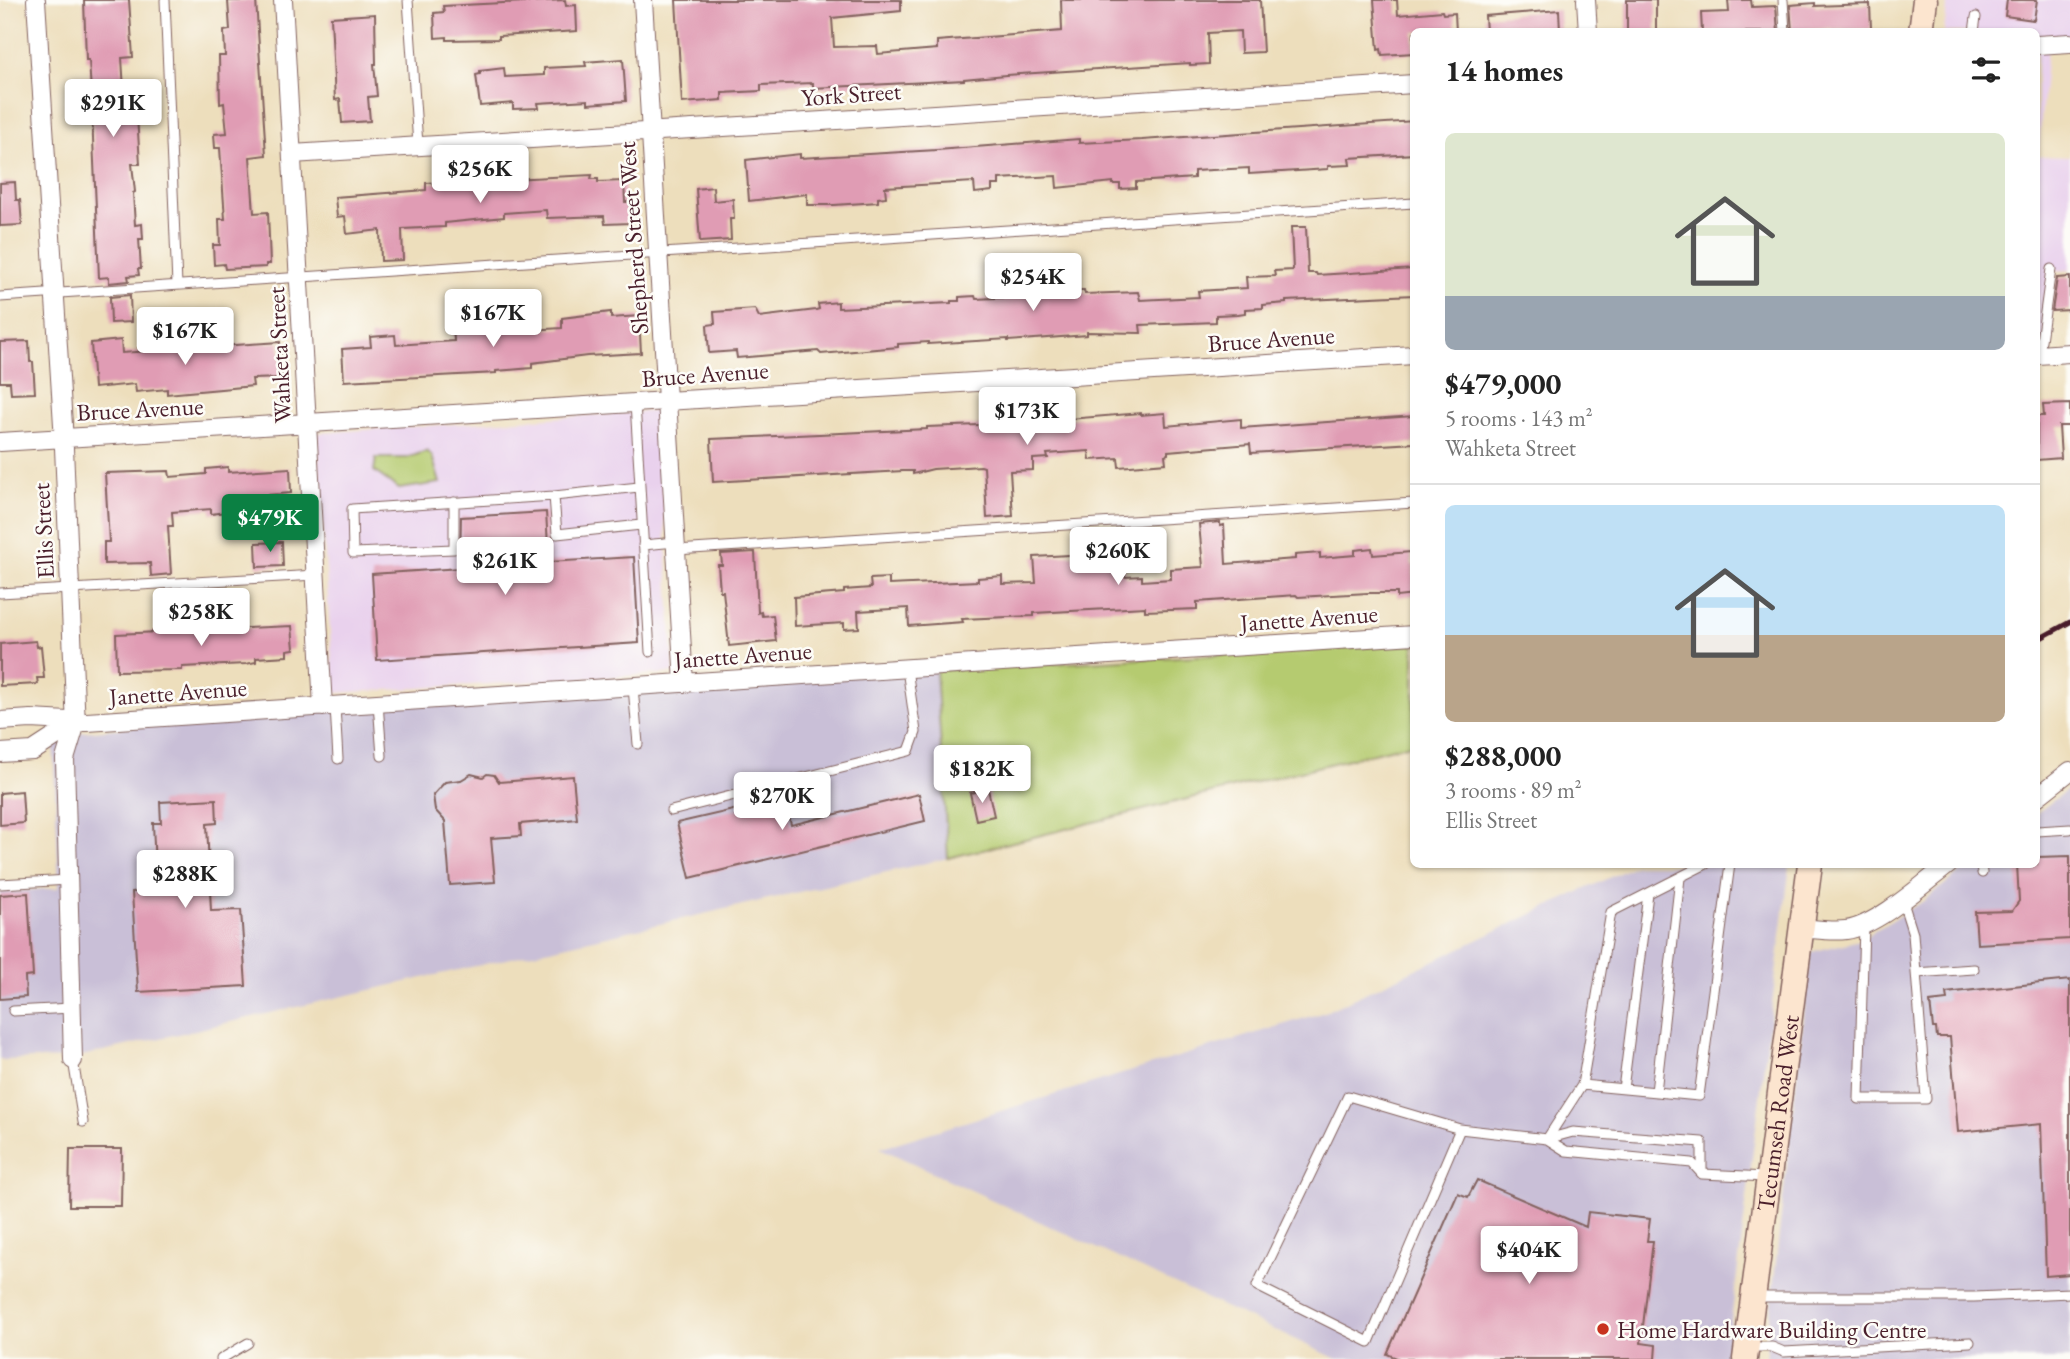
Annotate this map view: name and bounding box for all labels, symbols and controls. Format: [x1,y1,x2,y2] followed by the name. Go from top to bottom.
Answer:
[1445,51,1563,90] text: 14 homes
[1967,51,2005,89] icon: filters
[800,75,902,113] street label: York Street
[64,80,162,139] pin: $291K
[81,87,145,117] text: $291K
[611,140,655,336] street label: Shepherd Street West
[431,146,529,205] pin: $256K
[448,153,512,183] text: $256K
[1662,178,1788,304] icon: home
[984,254,1082,313] pin: $254K
[1001,261,1065,291] text: $254K
[260,285,298,424] street label: Wahketa Street
[444,290,542,349] pin: $167K
[461,297,525,327] text: $167K
[136,308,234,367] pin: $167K
[153,315,217,345] text: $167K
[1207,319,1335,359] street label: Bruce Avenue
[641,354,769,394] street label: Bruce Avenue
[1445,364,1561,403] text: $479,000
[978,388,1076,447] pin: $173K
[76,390,204,428] street label: Bruce Avenue
[995,395,1059,425] text: $173K
[1445,403,1593,433] text: 5 rooms · 143 m²
[1445,433,1576,463] text: Wahketa Street
[25,482,61,580] street label: Ellis Street
[221,494,319,554] pin: $479K
[238,502,302,532] text: $479K
[1069,528,1167,587] pin: $260K
[1086,535,1150,565] text: $260K
[456,538,554,597] pin: $261K
[473,545,537,575] text: $261K
[1662,550,1788,676] icon: home
[152,588,250,648] pin: $258K
[169,596,233,626] text: $258K
[1237,598,1379,638] street label: Janette Avenue
[671,635,813,675] street label: Janette Avenue
[106,672,248,712] street label: Janette Avenue
[1445,736,1561,775] text: $288,000
[933,746,1031,805] pin: $182K
[950,753,1014,783] text: $182K
[733,772,831,832] pin: $270K
[1445,775,1582,805] text: 3 rooms · 89 m²
[750,780,814,810] text: $270K
[1445,805,1537,835] text: Ellis Street
[136,850,234,910] pin: $288K
[153,858,217,888] text: $288K
[1749,1013,1806,1213] street label: Tecumseh Road West
[1480,1226,1578,1286] pin: $404K
[1497,1234,1561,1264] text: $404K
[1617,1314,1926,1345] place label: Home Hardware Building Centre
[1595,1321,1611,1337] marker: Home Hardware Building Centre

